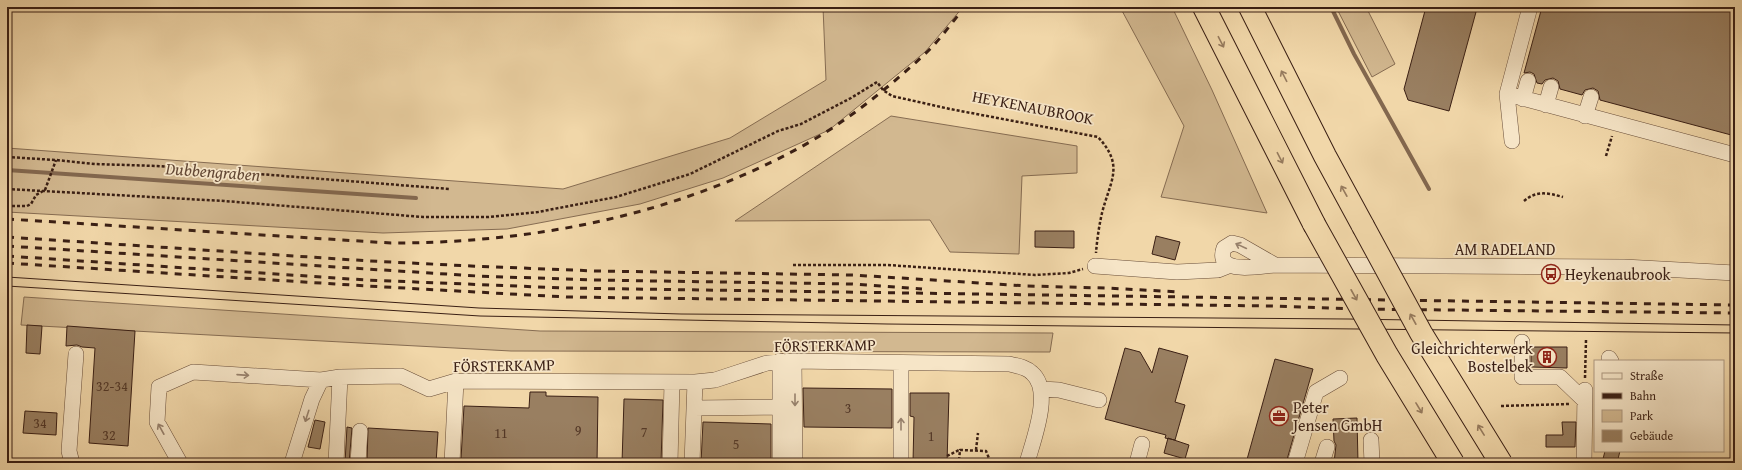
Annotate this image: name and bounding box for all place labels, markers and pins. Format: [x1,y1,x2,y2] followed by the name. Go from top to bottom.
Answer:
[1565,262,1672,286] place label: Heykenaubrook
[1540,263,1562,285] bus stop icon: Heykenaubrook
[1411,336,1534,378] place label: Gleichrichterwerk Bostelbek
[1536,346,1558,368] building icon: Gleichrichterwerk Bostelbek
[1291,395,1383,437] place label: Peter Jensen GmbH
[1268,405,1290,427] office icon: Peter Jensen GmbH

